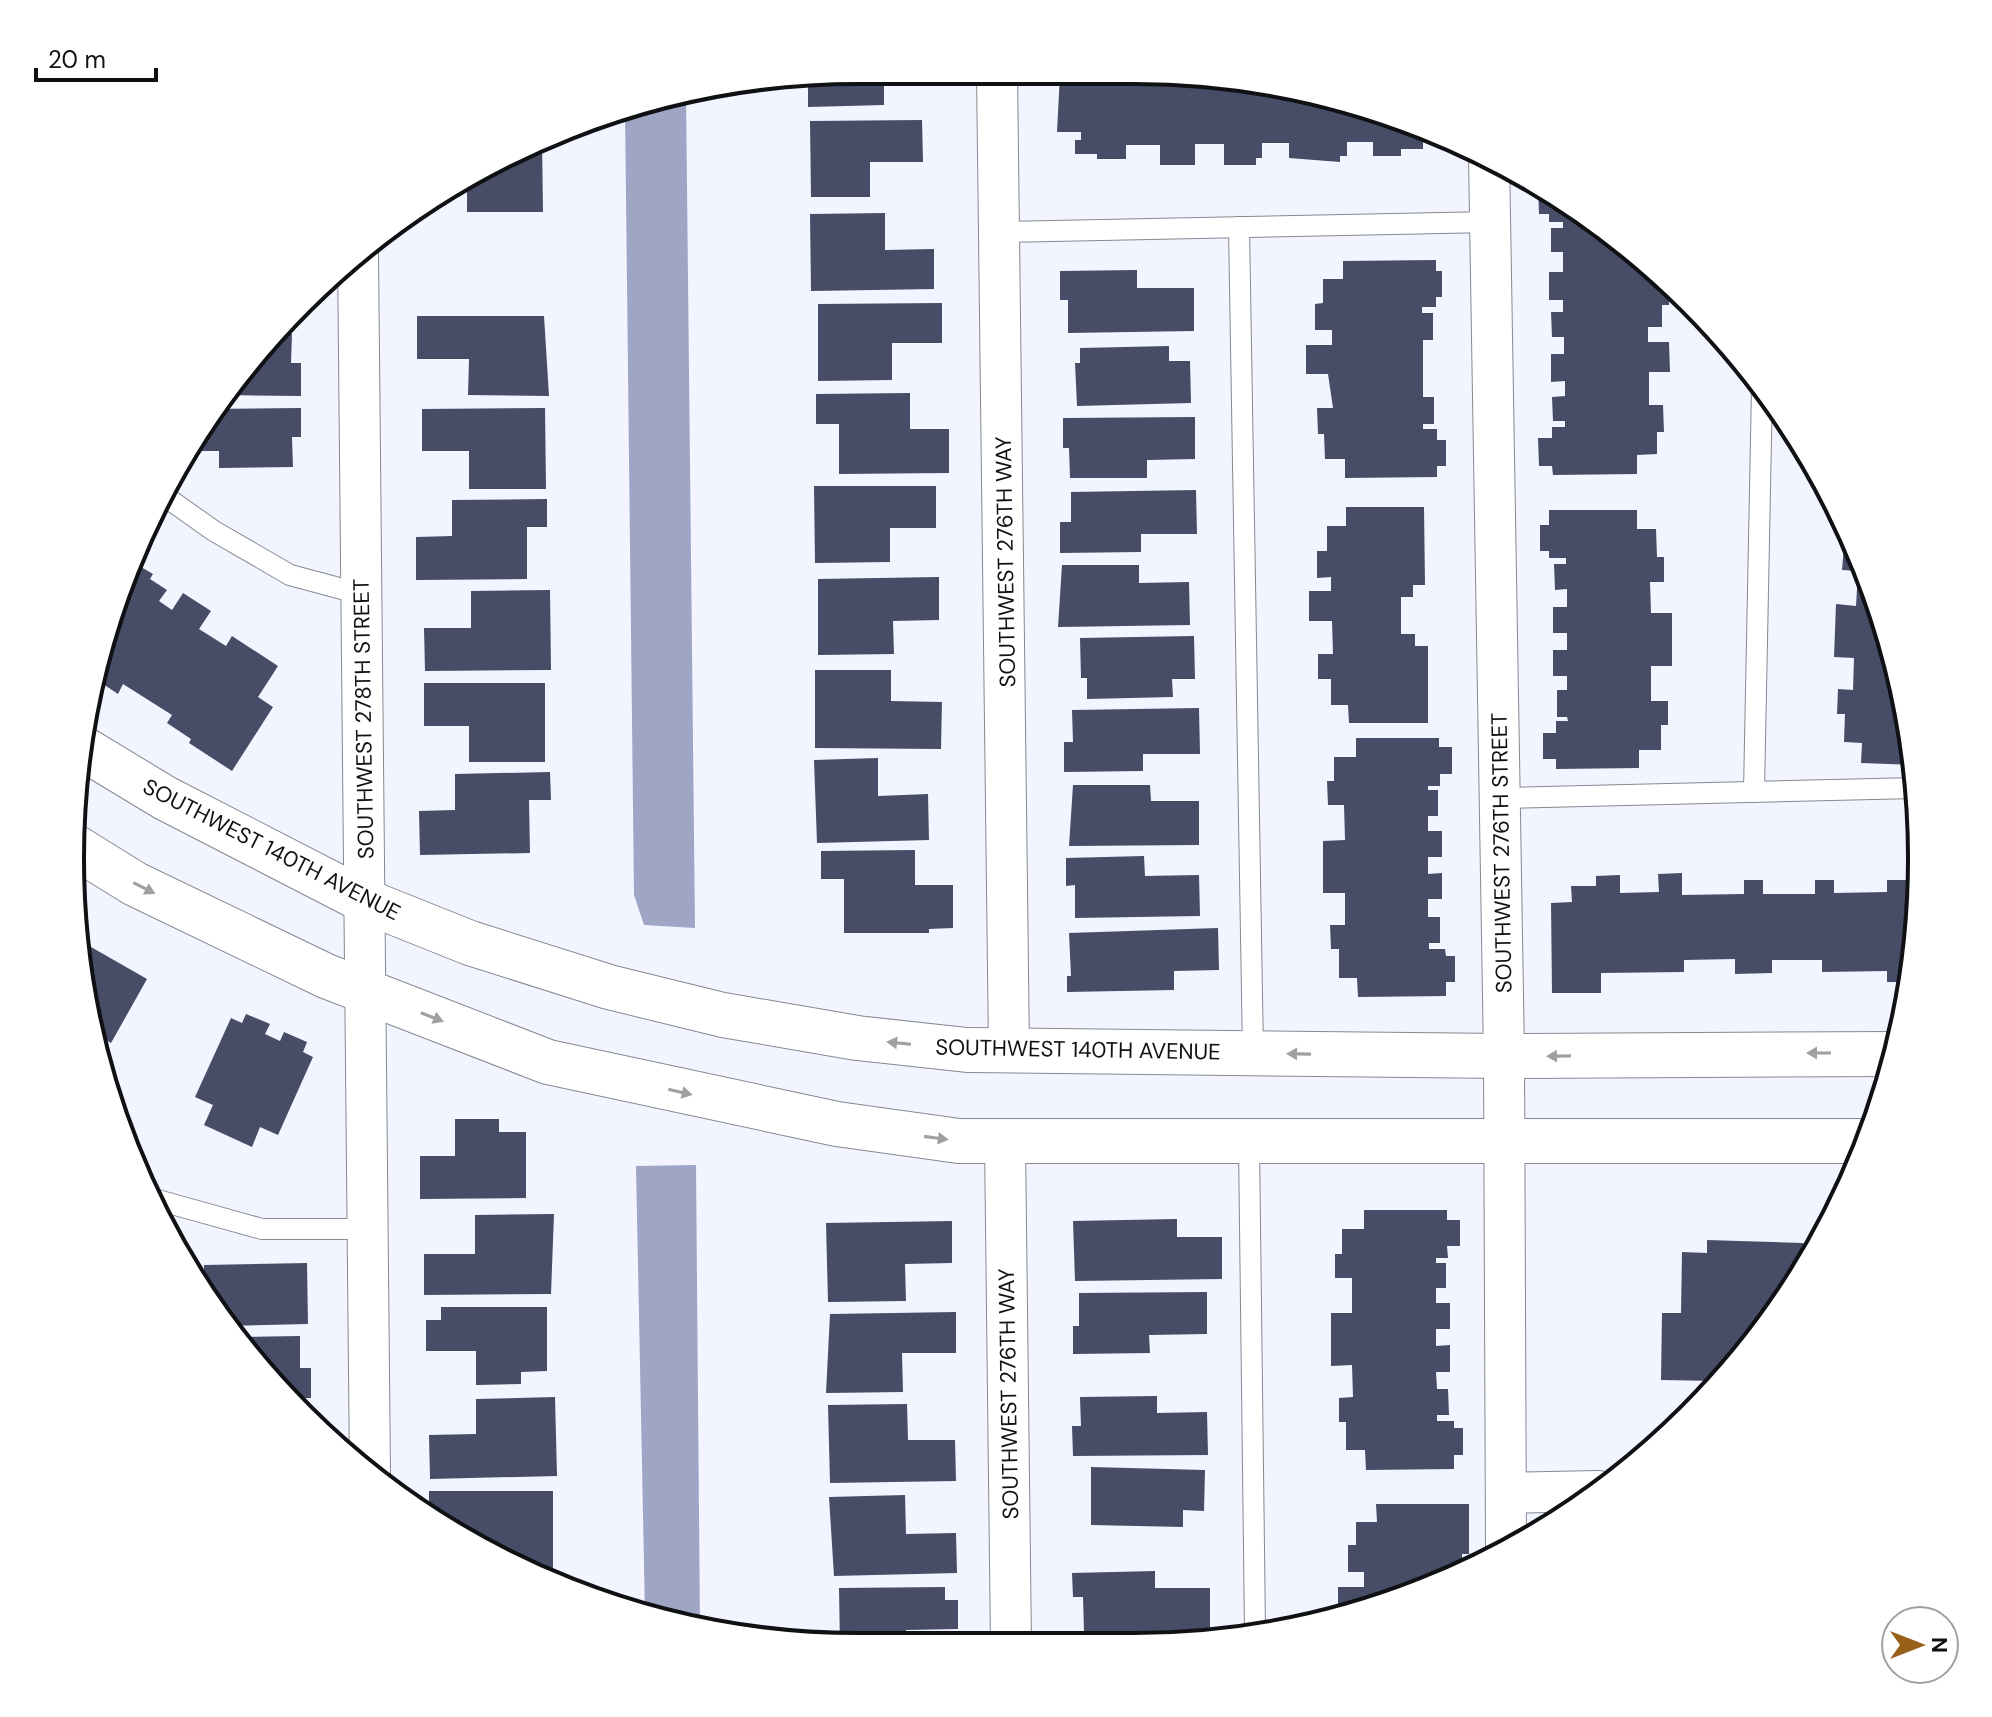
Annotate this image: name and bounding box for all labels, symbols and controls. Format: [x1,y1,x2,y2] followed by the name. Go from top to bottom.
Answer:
[36,32,156,82] scale bar
[48,44,106,75] text: 20 m
[989,436,1022,688] street label: SOUTHWEST 276TH WAY
[347,579,380,859] street label: SOUTHWEST 278TH STREET
[1485,712,1518,993] street label: SOUTHWEST 276TH STREET
[138,772,405,927] street label: SOUTHWEST 140TH AVENUE
[132,881,155,895] one-way arrow
[420,1011,444,1024] one-way arrow
[935,1033,1221,1066] street label: SOUTHWEST 140TH AVENUE
[886,1036,911,1049] one-way arrow
[1806,1047,1831,1059] one-way arrow
[1286,1048,1311,1060] one-way arrow
[1546,1049,1571,1062] one-way arrow
[668,1086,693,1099] one-way arrow
[924,1132,949,1145] one-way arrow
[992,1268,1025,1520] street label: SOUTHWEST 276TH WAY
[1880,1605,1960,1685] north arrow
[1925,1637,1954,1653] text: N

